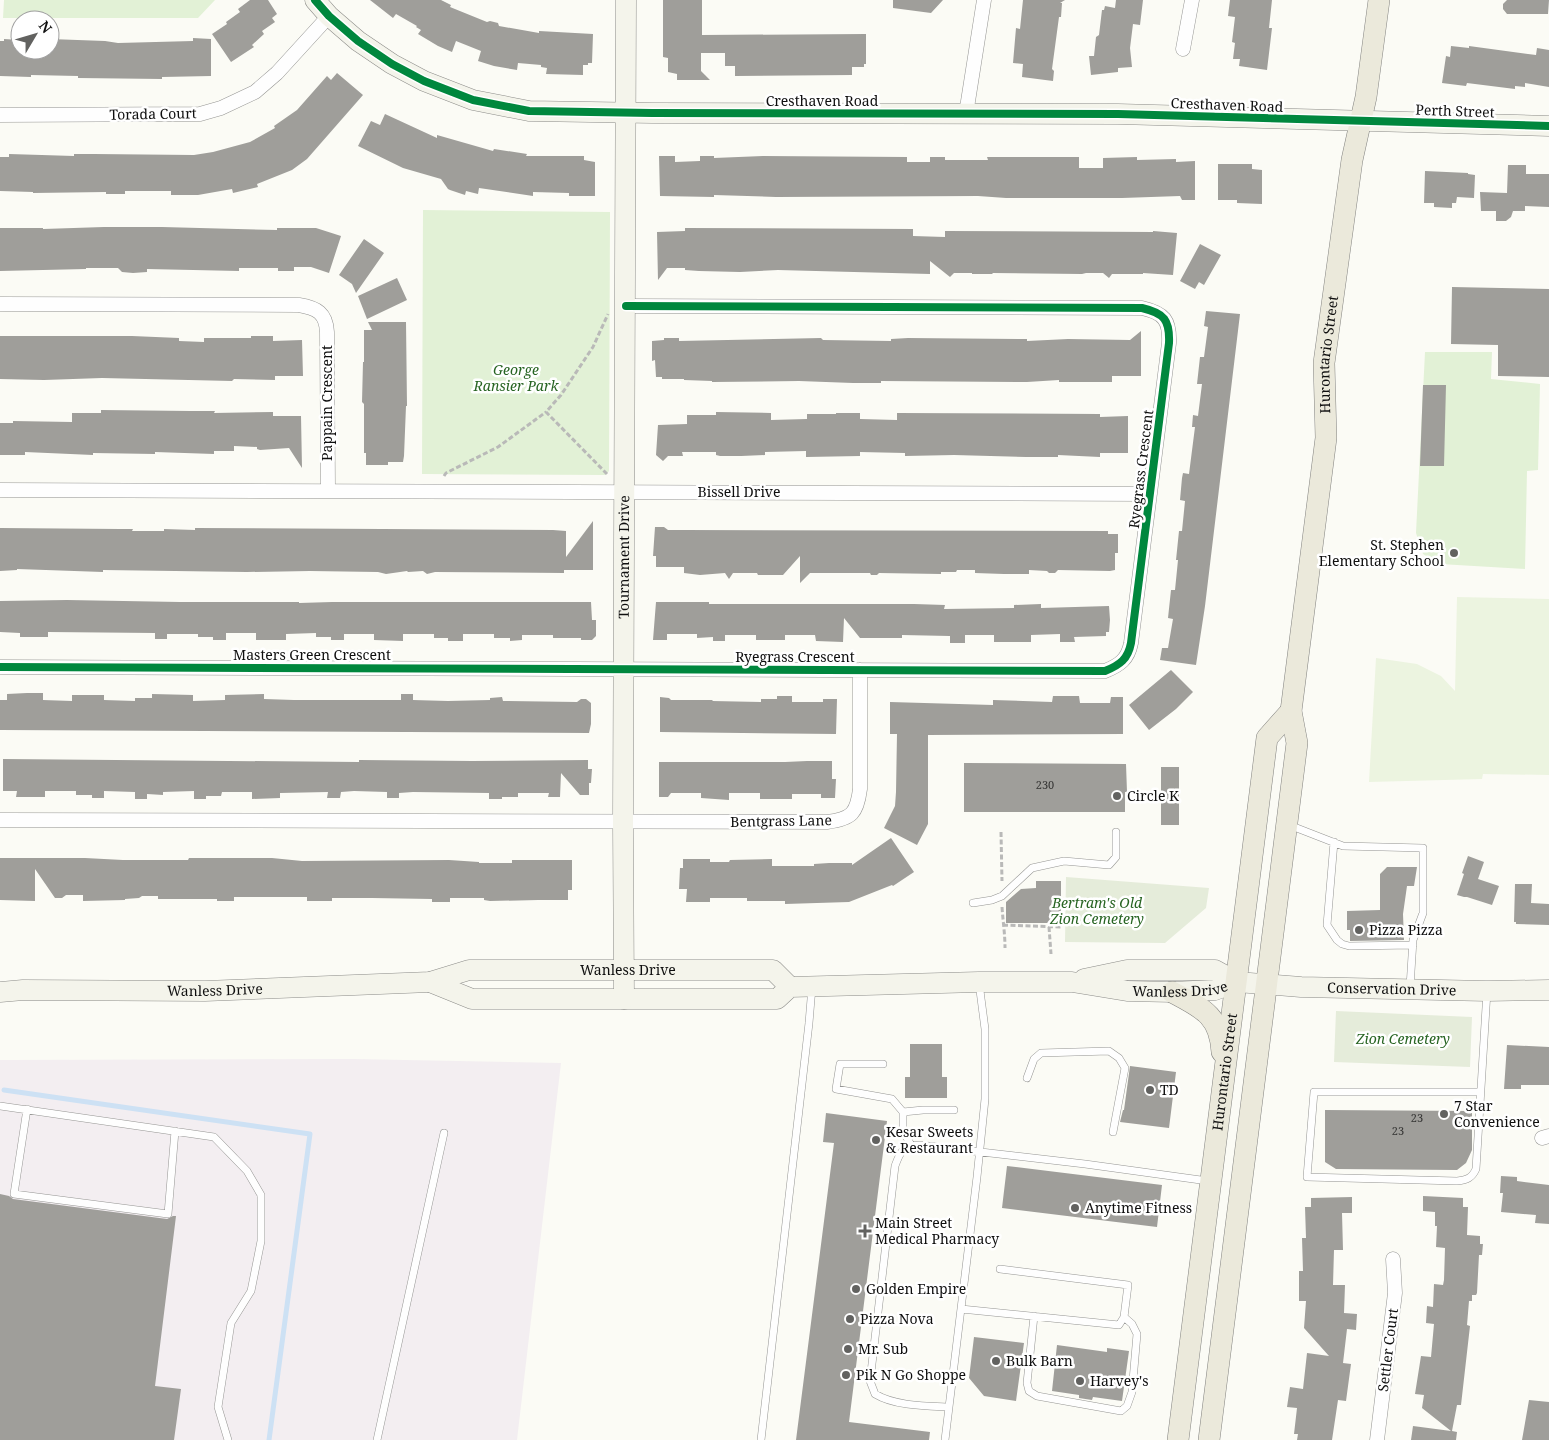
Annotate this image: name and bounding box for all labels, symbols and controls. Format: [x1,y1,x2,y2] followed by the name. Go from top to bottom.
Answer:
[10,10,60,60] north arrow
[35,16,57,37] text: N
[766,91,879,110] street label: Cresthaven Road
[1170,93,1284,116] street label: Cresthaven Road
[1415,100,1495,121] street label: Perth Street
[109,103,197,124] street label: Torada Court
[1314,294,1342,414] street label: Hurontario Street
[317,345,336,461] street label: Pappain Crescent
[473,360,559,395] park label: George Ransier Park
[1124,408,1157,529] street label: Ryegrass Crescent
[698,482,780,501] street label: Bissell Drive
[614,495,633,619] street label: Tournament Drive
[1319,535,1445,570] place label: St. Stephen Elementary School
[1448,547,1460,559] marker: St. Stephen Elementary School
[233,645,391,664] street label: Masters Green Crescent
[735,647,855,666] street label: Ryegrass Crescent
[1036,777,1054,792] house number: 230
[1127,786,1179,805] place label: Circle K
[1111,790,1123,802] marker: Circle K
[730,810,832,831] street label: Bentgrass Lane
[1049,893,1144,928] park label: Bertram's Old Zion Cemetery
[1369,920,1443,939] place label: Pizza Pizza
[1353,924,1365,936] marker: Pizza Pizza
[580,960,676,979] street label: Wanless Drive
[1132,976,1230,1001] street label: Wanless Drive
[1327,978,1457,999] street label: Conservation Drive
[167,979,263,1000] street label: Wanless Drive
[1207,1012,1241,1132] street label: Hurontario Street
[1355,1029,1450,1048] park label: Zion Cemetery
[1160,1080,1179,1099] place label: TD
[1144,1084,1156,1096] marker: TD
[1454,1096,1540,1131] place label: 7 Star Convenience
[1438,1108,1450,1120] marker: 7 Star Convenience
[1411,1110,1423,1125] house number: 23
[886,1122,973,1157] place label: Kesar Sweets & Restaurant
[1392,1123,1404,1138] house number: 23
[870,1134,882,1146] marker: Kesar Sweets & Restaurant
[1085,1198,1192,1217] place label: Anytime Fitness
[1069,1202,1081,1214] marker: Anytime Fitness
[875,1213,999,1248] place label: Main Street Medical Pharmacy
[859,1225,871,1237] marker: Main Street Medical Pharmacy
[866,1279,966,1298] place label: Golden Empire
[850,1283,862,1295] marker: Golden Empire
[1373,1307,1402,1393] street label: Settler Court
[860,1309,934,1328] place label: Pizza Nova
[844,1313,856,1325] marker: Pizza Nova
[858,1339,908,1358] place label: Mr. Sub
[842,1343,854,1355] marker: Mr. Sub
[1006,1351,1073,1370] place label: Bulk Barn
[990,1355,1002,1367] marker: Bulk Barn
[856,1365,966,1384] place label: Pik N Go Shoppe
[840,1369,852,1381] marker: Pik N Go Shoppe
[1090,1371,1148,1390] place label: Harvey's
[1074,1375,1086,1387] marker: Harvey's

